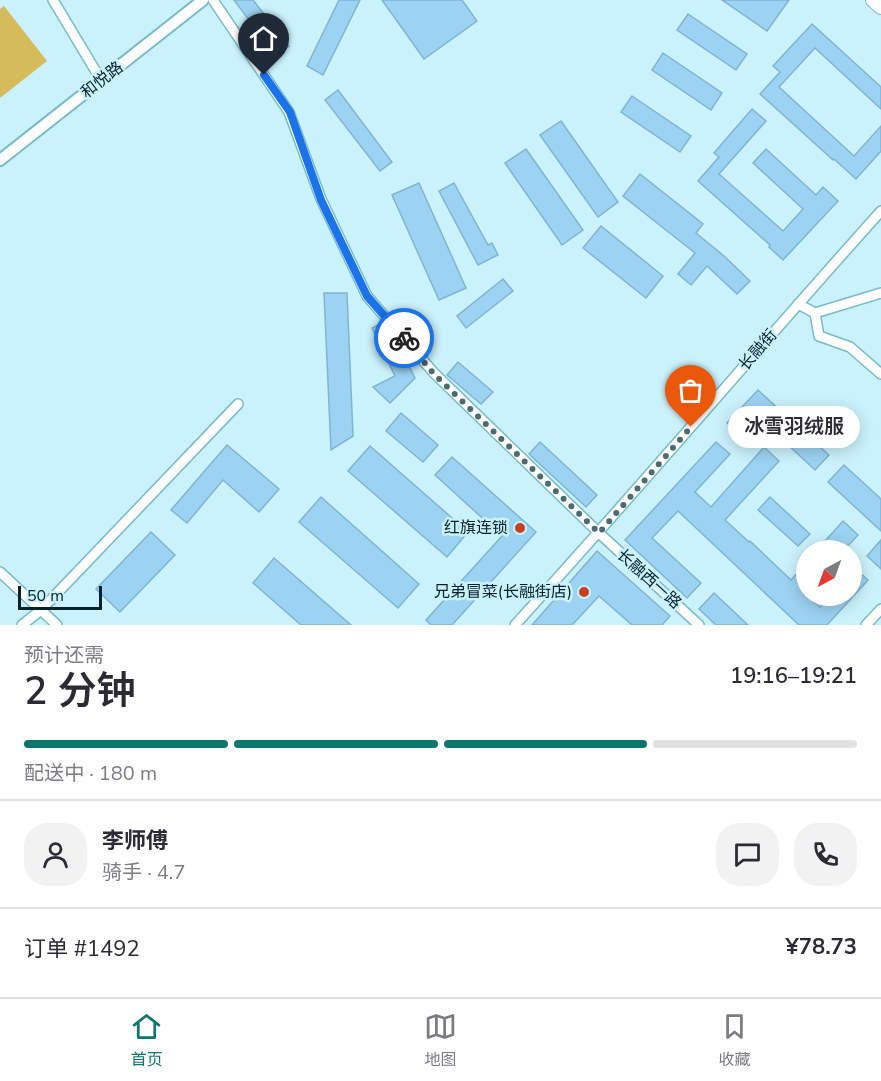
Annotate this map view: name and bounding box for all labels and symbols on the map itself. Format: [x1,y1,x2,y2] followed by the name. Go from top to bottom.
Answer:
[238,13,289,75] pin
[76,57,128,103] street label: 和悦路
[374,308,434,368] courier
[734,325,782,375] street label: 长融街
[665,365,716,427] pin
[727,406,859,448] callout: 冰雪羽绒服
[444,517,508,539] place label: 红旗连锁
[513,521,527,535] marker: 红旗连锁
[796,540,862,606] north arrow
[612,544,686,614] street label: 长融西一路
[434,581,572,603] place label: 兄弟冒菜(长融街店)
[18,583,102,610] scale bar
[577,585,591,599] marker: 兄弟冒菜(长融街店)

